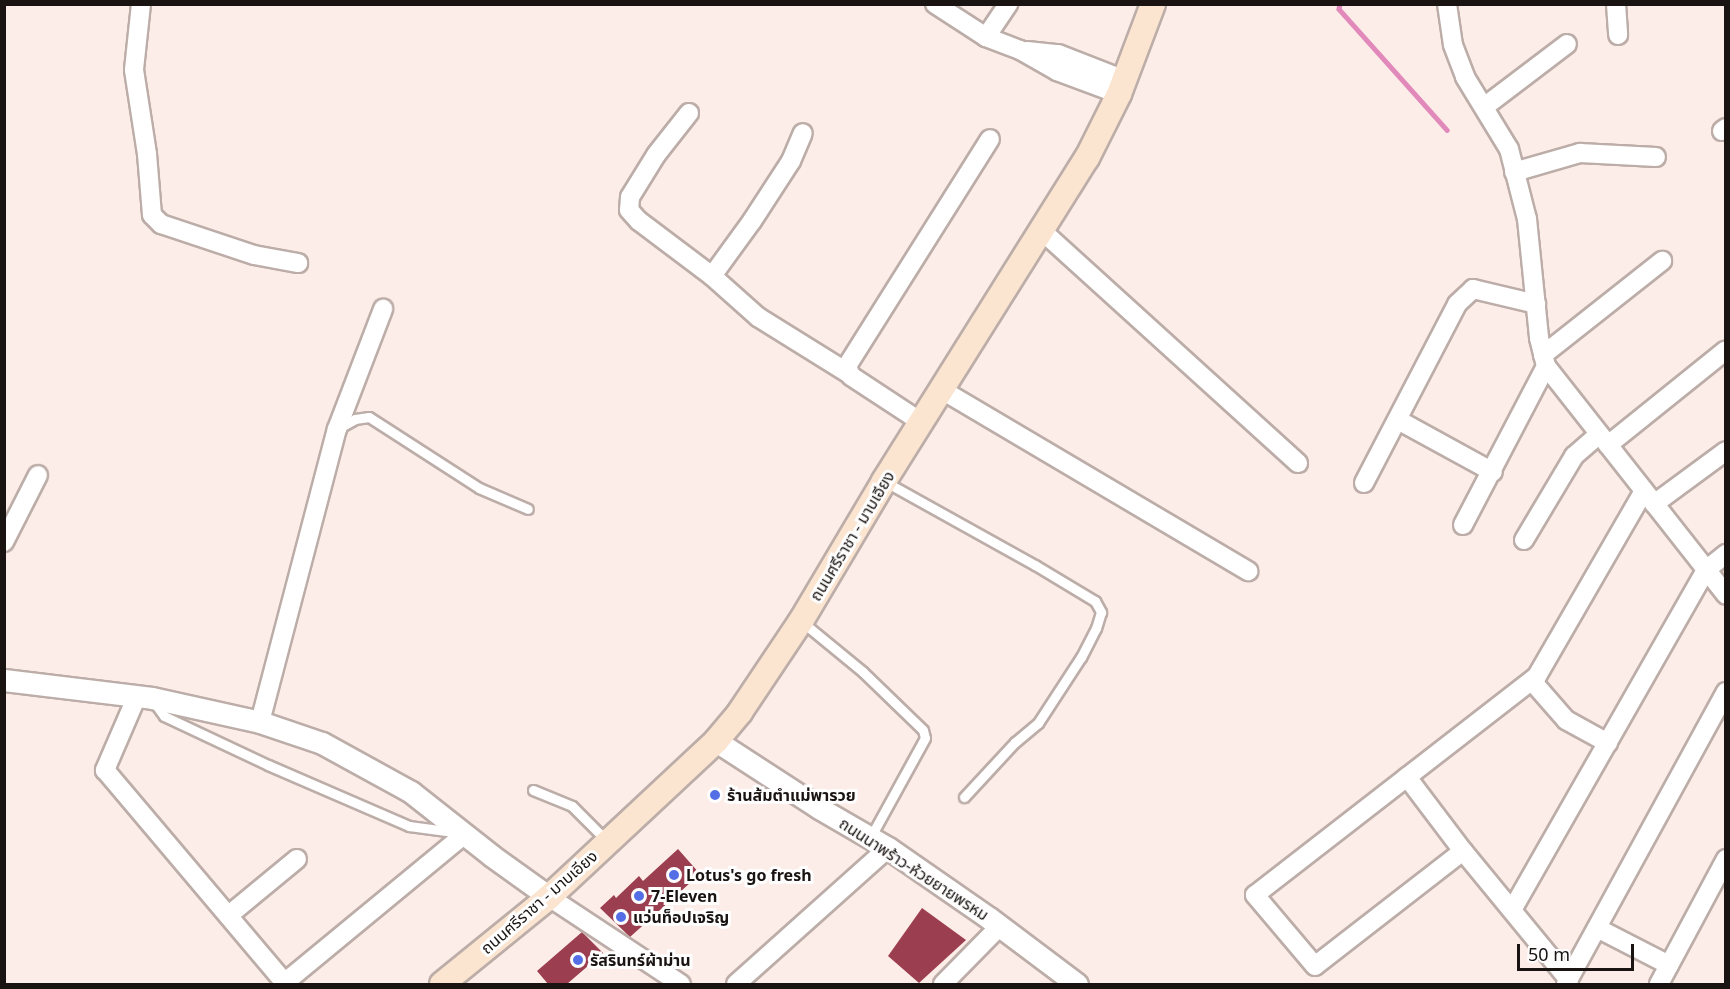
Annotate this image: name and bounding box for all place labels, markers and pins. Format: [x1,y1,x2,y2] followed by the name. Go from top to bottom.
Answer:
[727,785,856,805] place label: ร้านส้มตำแม่พารวย
[708,788,722,802] marker: ร้านส้มตำแม่พารวย
[686,865,812,885] place label: Lotus's go fresh
[667,868,681,882] marker: Lotus's go fresh
[651,886,717,906] place label: 7-Eleven
[632,889,646,903] marker: 7-Eleven
[633,907,729,927] place label: แว่นท็อปเจริญ
[614,910,628,924] marker: แว่นท็อปเจริญ
[590,950,691,970] place label: รัสรินทร์ผ้าม่าน
[571,953,585,967] marker: รัสรินทร์ผ้าม่าน

